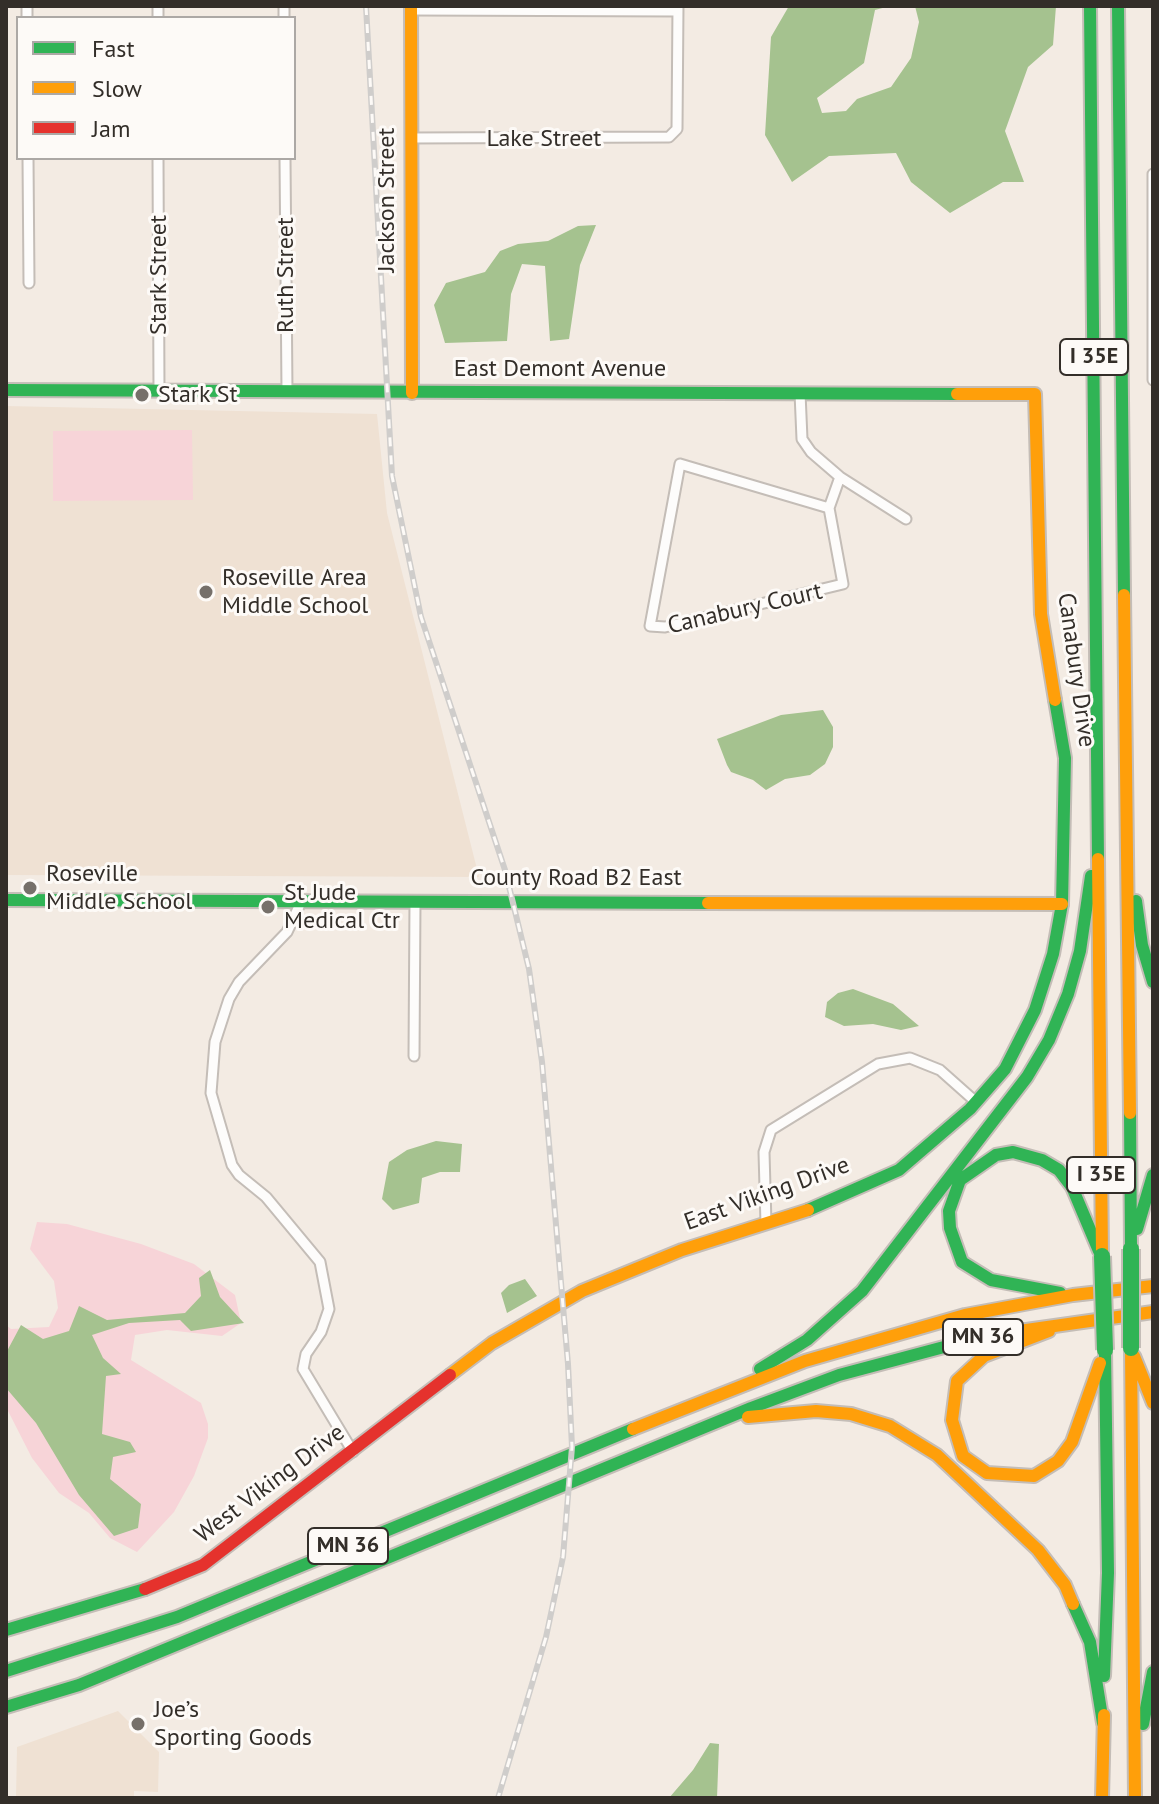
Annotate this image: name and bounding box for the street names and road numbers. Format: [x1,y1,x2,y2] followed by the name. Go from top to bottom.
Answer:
[487,125,601,153] street label: Lake Street
[373,127,401,273] street label: Jackson Street
[145,215,173,335] street label: Stark Street
[272,217,300,333] street label: Ruth Street
[1060,339,1128,375] road number: I 35E
[454,355,666,383] street label: East Demont Avenue
[665,577,825,641] street label: Canabury Court
[1051,591,1101,749] street label: Canabury Drive
[470,864,682,892] street label: County Road B2 East
[681,1151,853,1237] street label: East Viking Drive
[1067,1157,1135,1193] road number: I 35E
[943,1319,1023,1355] road number: MN 36
[189,1418,351,1550] street label: West Viking Drive
[308,1528,388,1564] road number: MN 36

